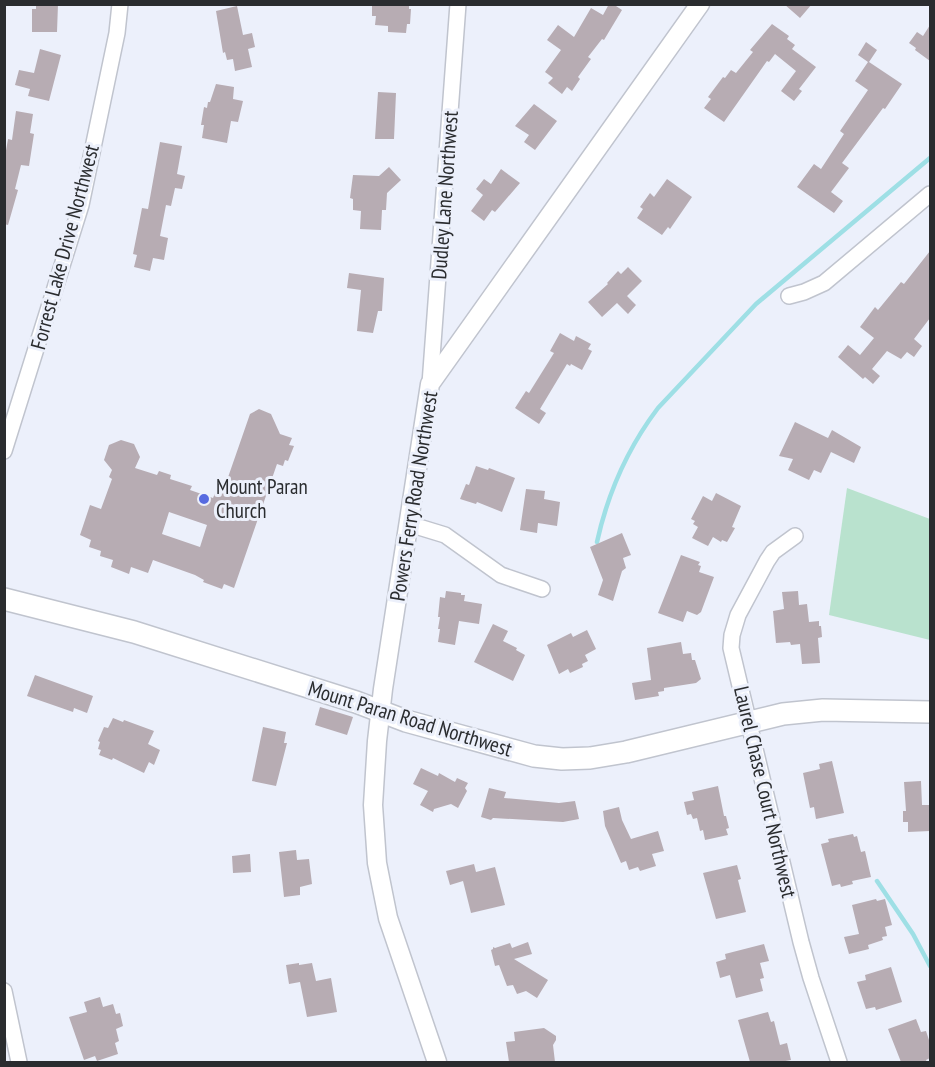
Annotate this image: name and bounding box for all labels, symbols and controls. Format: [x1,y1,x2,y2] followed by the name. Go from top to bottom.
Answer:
[425,110,464,280] street label: Dudley Lane Northwest
[24,141,105,352] street label: Forrest Lake Drive Northwest
[384,389,443,603] street label: Powers Ferry Road Northwest
[216,473,308,524] place label: Mount Paran Church
[197,492,211,506] marker: Mount Paran Church
[305,675,516,762] street label: Mount Paran Road Northwest
[728,683,803,901] street label: Laurel Chase Court Northwest

